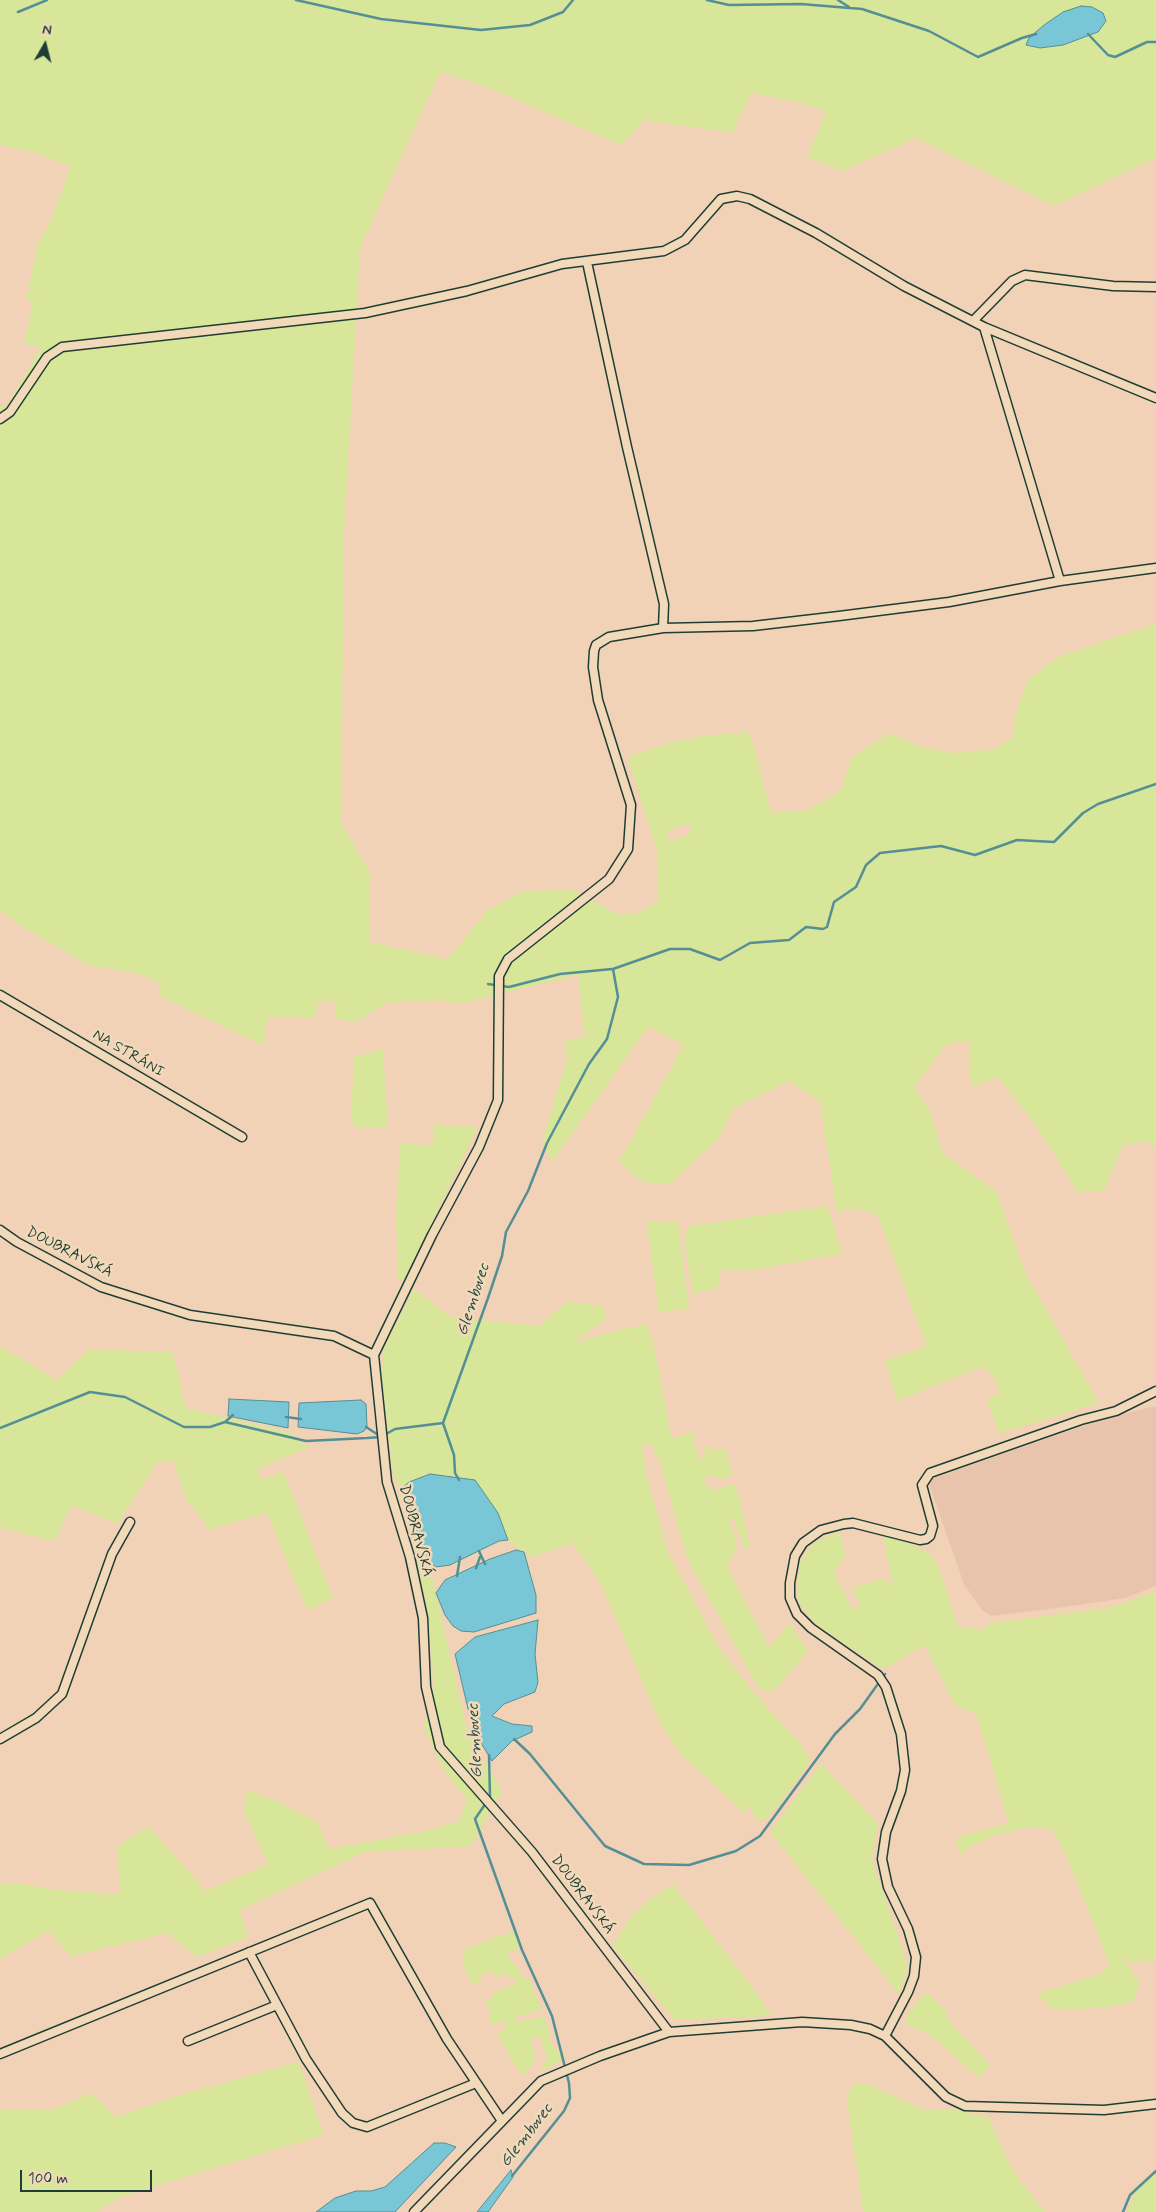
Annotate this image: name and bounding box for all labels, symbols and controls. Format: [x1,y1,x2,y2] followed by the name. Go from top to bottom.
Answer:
[20,20,70,70] north arrow
[41,21,53,40] text: N
[89,1026,167,1082] street label: NA STRÁNI
[23,1224,115,1282] street label: DOUBRAVSKÁ
[453,1262,495,1338] water label: Glembovec
[394,1483,436,1579] street label: DOUBRAVSKÁ
[464,1703,488,1779] water label: Glembovec
[546,1852,618,1938] street label: DOUBRAVSKÁ
[497,2101,557,2171] water label: Glembovec
[22,2160,155,2192] scale bar
[28,2169,68,2189] text: 100 m

